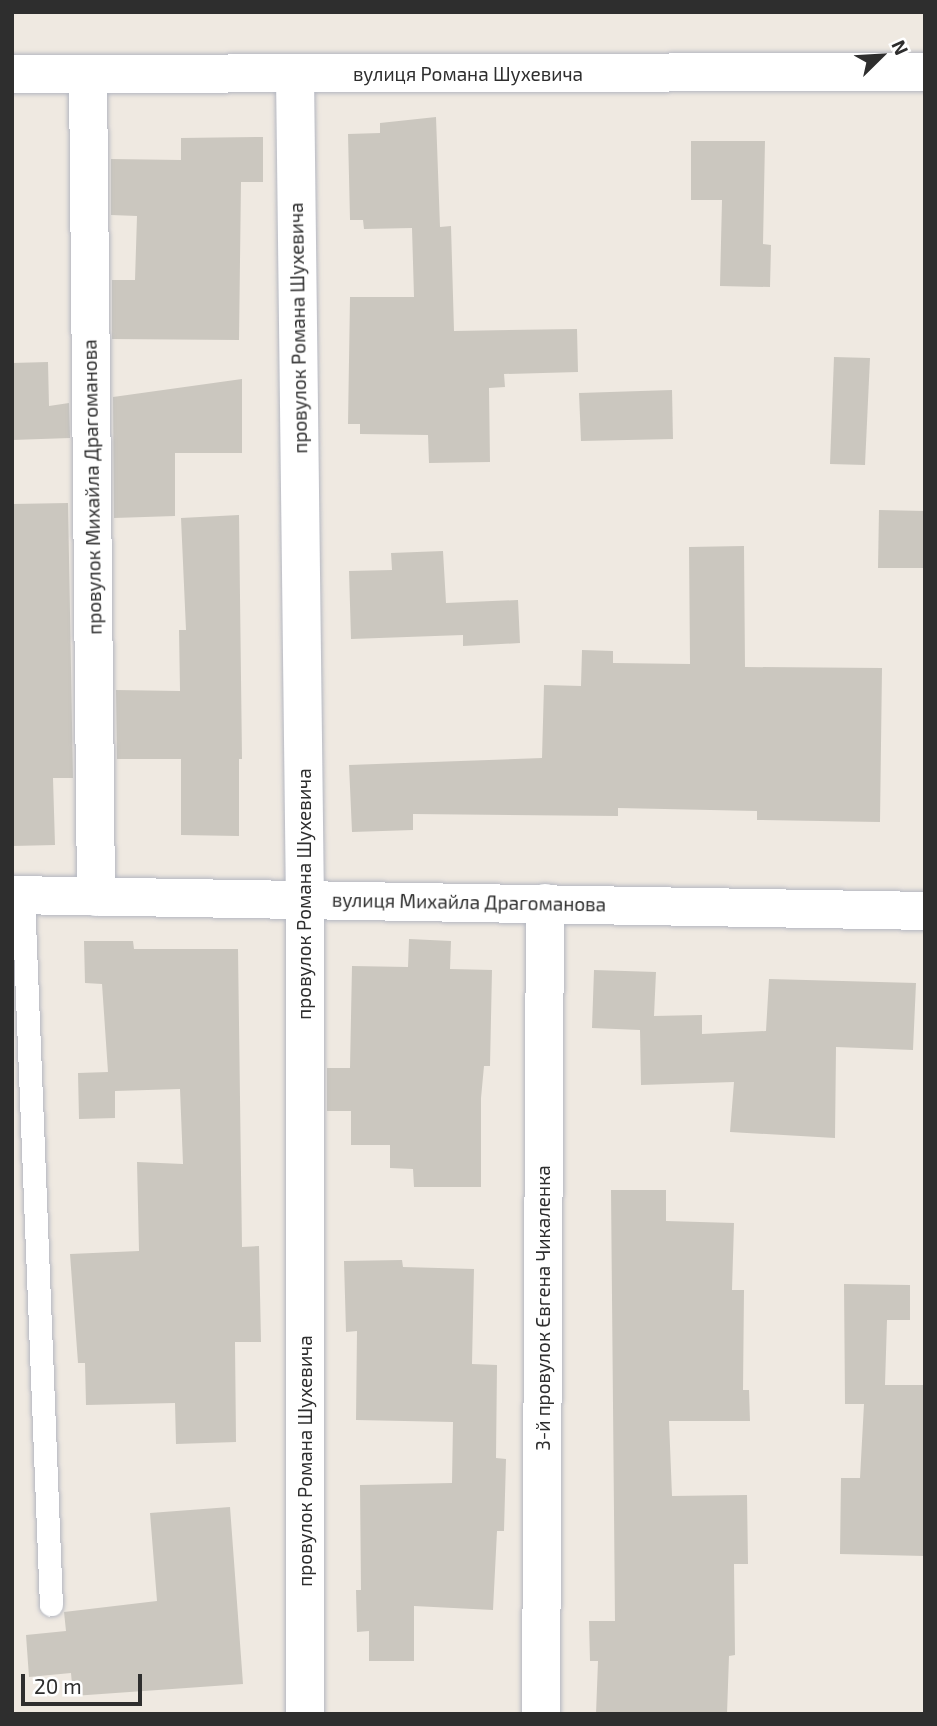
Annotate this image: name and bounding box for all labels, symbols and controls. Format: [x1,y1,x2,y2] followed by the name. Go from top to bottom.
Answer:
[846,21,916,91] north arrow
[887,36,914,58] text: N
[353,63,583,85] street label: вулиця Романа Шухевича
[284,202,312,454] street label: провулок Романа Шухевича
[78,339,106,635] street label: провулок Михайла Драгоманова
[293,768,315,1020] street label: провулок Романа Шухевича
[332,888,606,916] street label: вулиця Михайла Драгоманова
[532,1165,554,1451] street label: 3-й провулок Євгена Чикаленка
[294,1335,316,1587] street label: провулок Романа Шухевича
[24,1660,145,1704] scale bar
[34,1673,82,1698] text: 20 m

